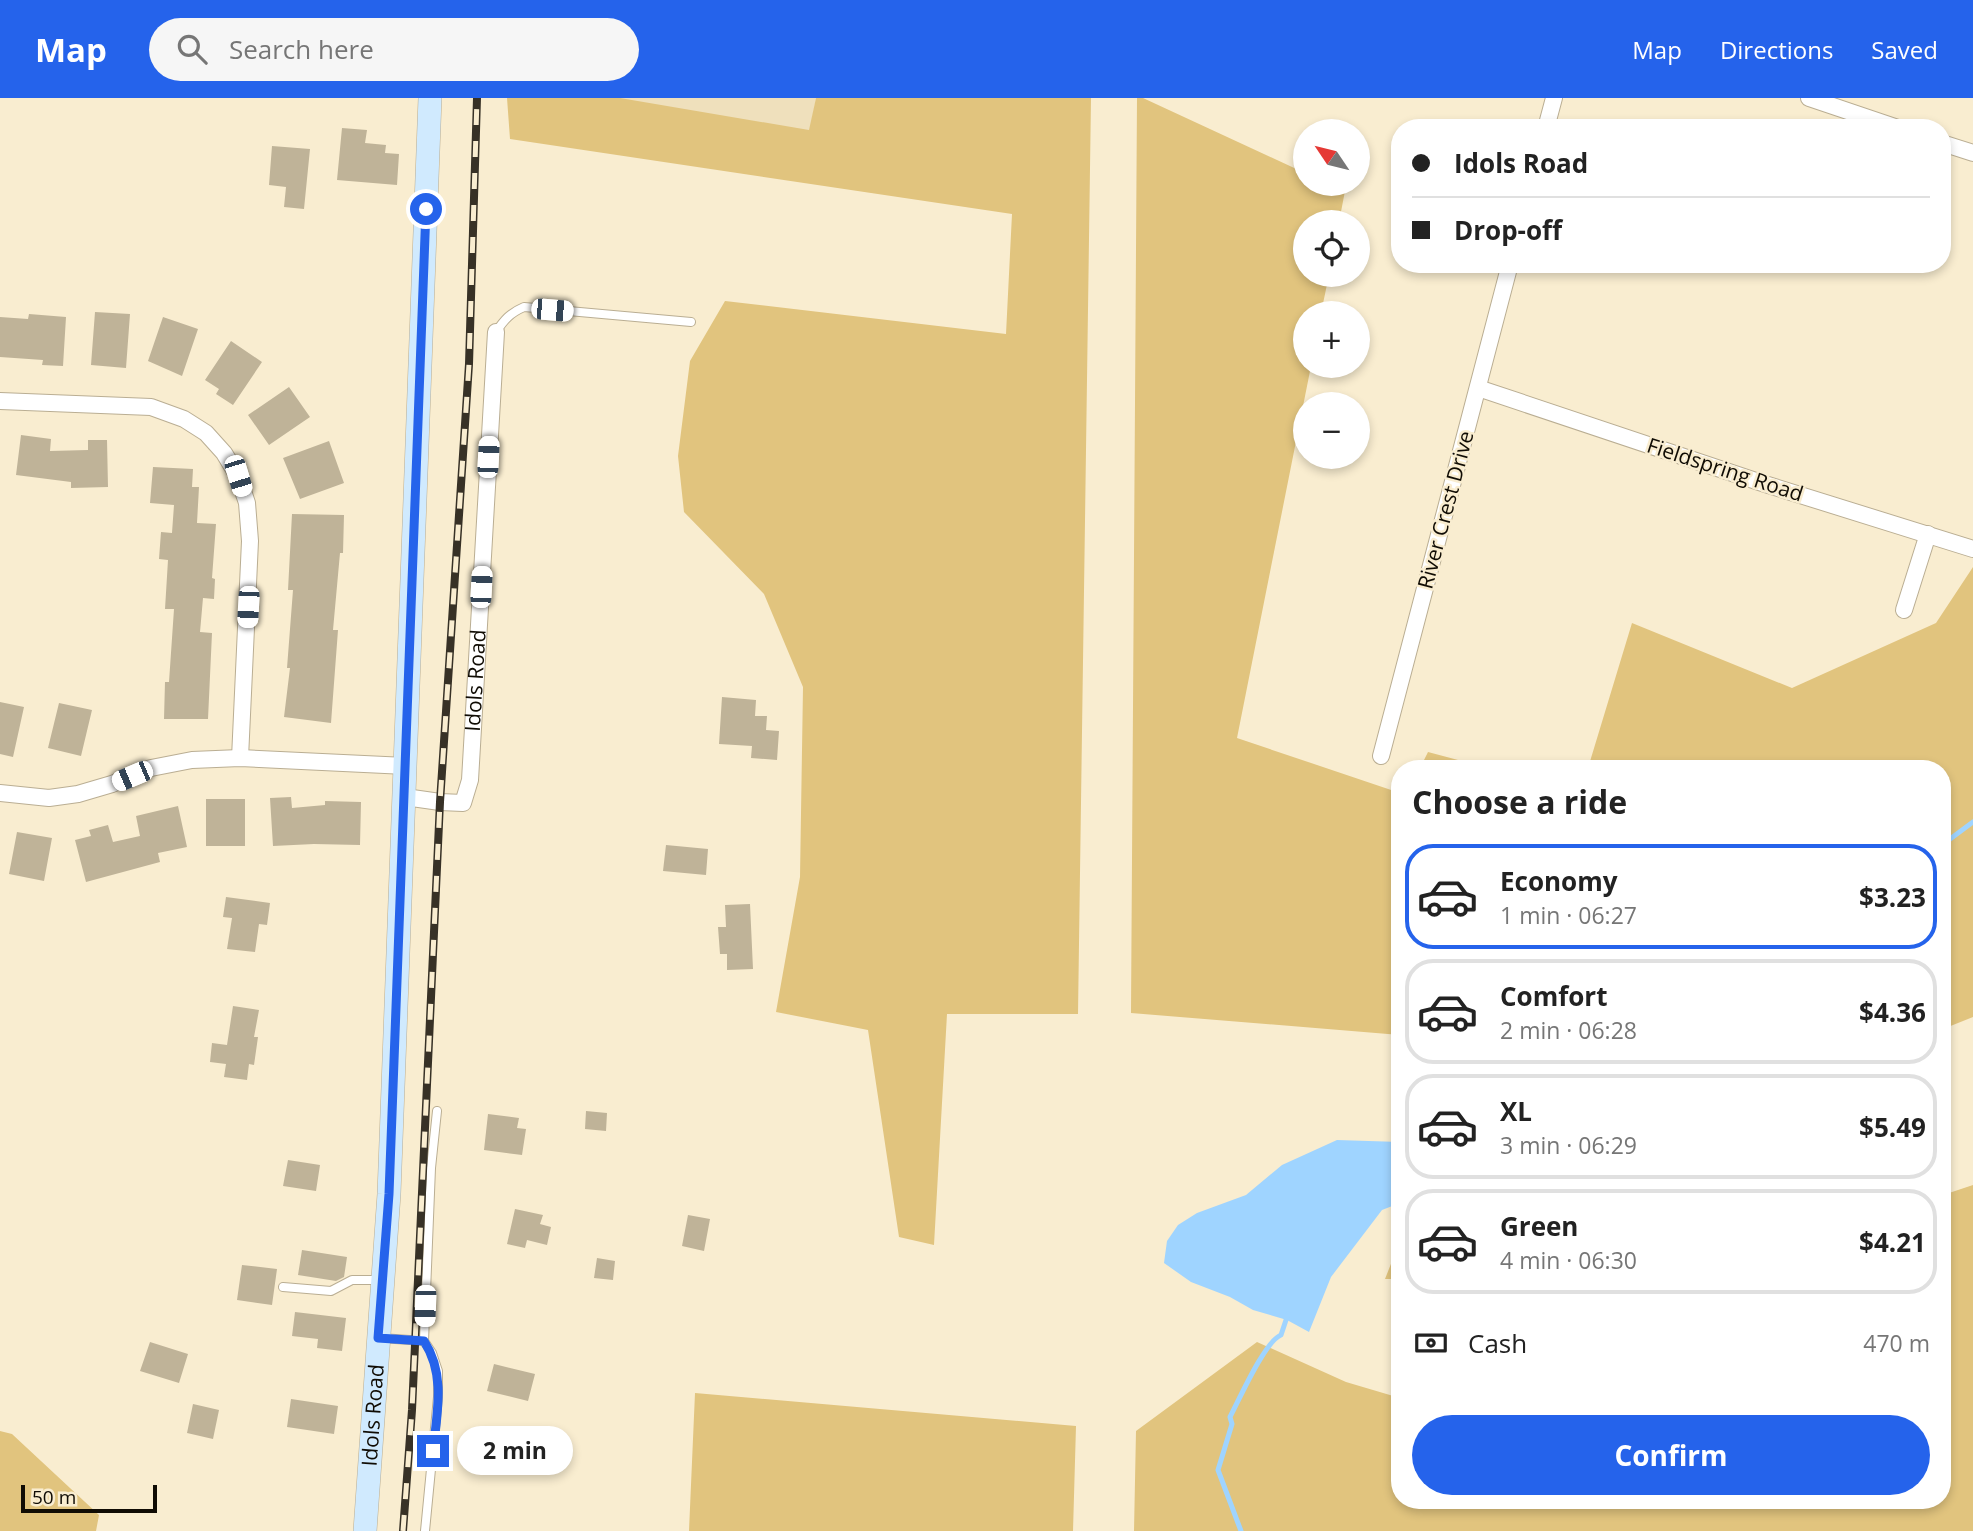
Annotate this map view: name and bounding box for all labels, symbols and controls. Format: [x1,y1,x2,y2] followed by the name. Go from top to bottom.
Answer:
[149,18,639,81] search box
[35,27,107,72] text: Map
[173,30,211,68] icon: search
[229,31,374,67] text: Search here
[1632,33,1682,66] text: Map
[1720,33,1833,66] text: Directions
[1871,33,1938,66] text: Saved
[1293,119,1370,196] north arrow
[1293,119,1370,469] map controls
[1454,145,1588,181] text: Idols Road
[410,193,442,225] route start
[1293,210,1370,287] button: locate
[1454,212,1562,248] text: Drop-off
[531,298,574,322] car
[1293,301,1370,378] button: +
[1293,392,1370,469] button: −
[1410,428,1480,592] street label: River Crest Drive
[1644,431,1807,507] street label: Fieldspring Road
[477,435,500,479] car
[222,453,255,499] car
[470,565,493,609] car
[237,585,260,629] car
[458,629,492,732] street label: Idols Road
[109,758,156,794] car
[1412,780,1627,823] text: Choose a ride
[1500,863,1618,899] text: Economy
[1416,865,1479,928] icon: car
[1859,879,1926,915] text: $3.23
[1500,899,1637,931] text: 1 min · 06:27
[1500,978,1607,1014] text: Comfort
[1416,980,1479,1043] icon: car
[1859,994,1926,1030] text: $4.36
[1500,1014,1637,1046] text: 2 min · 06:28
[1500,1093,1532,1129] text: XL
[1416,1095,1479,1158] icon: car
[1859,1109,1926,1145] text: $5.49
[1500,1129,1637,1161] text: 3 min · 06:29
[1500,1208,1578,1244] text: Green
[1416,1210,1479,1273] icon: car
[1859,1224,1926,1260] text: $4.21
[1500,1244,1637,1276] text: 4 min · 06:30
[414,1285,437,1327] car
[1412,1324,1450,1362] icon: cash
[1468,1325,1527,1361] text: Cash
[1863,1327,1930,1359] text: 470 m
[355,1363,390,1467] street label: Idols Road
[1412,1415,1930,1495] button: Confirm
[458,1426,573,1476] callout: 2 min
[483,1434,547,1466] text: 2 min
[417,1435,449,1467] route end
[21,1482,158,1514] scale bar
[32,1484,76,1510] text: 50 m

